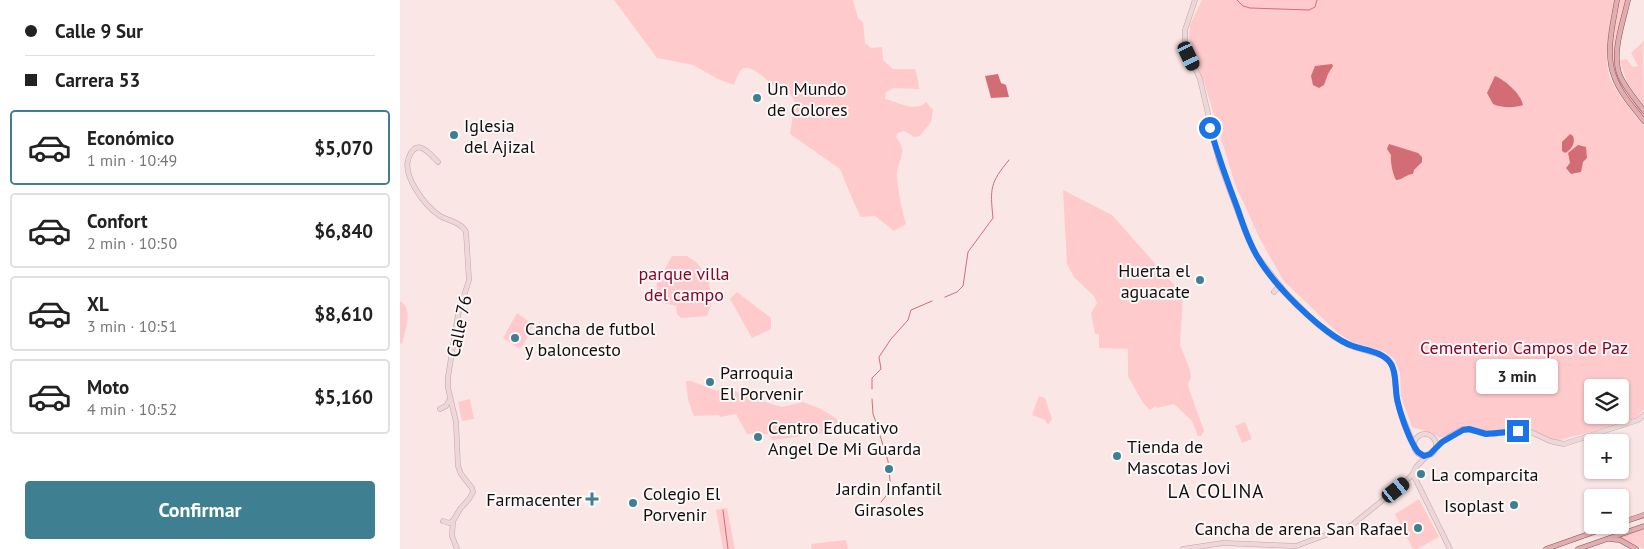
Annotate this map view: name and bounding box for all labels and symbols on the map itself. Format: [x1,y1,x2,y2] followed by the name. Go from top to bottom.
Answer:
[1175,39,1202,73] car
[767,77,848,121] place label: Un Mundo de Colores
[751,92,763,104] marker: Un Mundo de Colores
[464,114,535,158] place label: Iglesia del Ajizal
[1199,117,1221,139] route start
[448,129,460,141] marker: Iglesia del Ajizal
[1118,259,1191,303] place label: Huerta el aguacate
[639,262,729,306] park label: parque villa del campo
[1194,274,1206,286] marker: Huerta el aguacate
[441,293,477,359] street label: Calle 76
[525,317,656,361] place label: Cancha de futbol y baloncesto
[509,332,521,344] marker: Cancha de futbol y baloncesto
[1420,336,1628,359] park label: Cementerio Campos de Paz
[1477,358,1559,394] callout: 3 min
[720,361,803,405] place label: Parroquia El Porvenir
[704,376,716,388] marker: Parroquia El Porvenir
[768,416,921,460] place label: Centro Educativo Angel De Mi Guarda
[1507,420,1529,442] route end
[752,431,764,443] marker: Centro Educativo Angel De Mi Guarda
[1127,435,1231,479] place label: Tienda de Mascotas Jovi
[1111,450,1123,462] marker: Tienda de Mascotas Jovi
[883,463,895,475] marker: Jardin Infantil Girasoles
[1431,463,1538,486] place label: La comparcita
[1415,468,1427,480] marker: La comparcita
[1379,475,1412,505] car
[835,477,942,521] place label: Jardin Infantil Girasoles
[1168,479,1264,503] district label: LA COLINA
[643,482,721,526] place label: Colegio El Porvenir
[486,488,582,511] place label: Farmacenter
[586,493,598,505] marker: Farmacenter
[1444,494,1504,517] place label: Isoplast
[627,497,639,509] marker: Colegio El Porvenir
[1508,499,1520,511] marker: Isoplast
[1194,517,1409,540] place label: Cancha de arena San Rafael
[1412,522,1424,534] marker: Cancha de arena San Rafael

